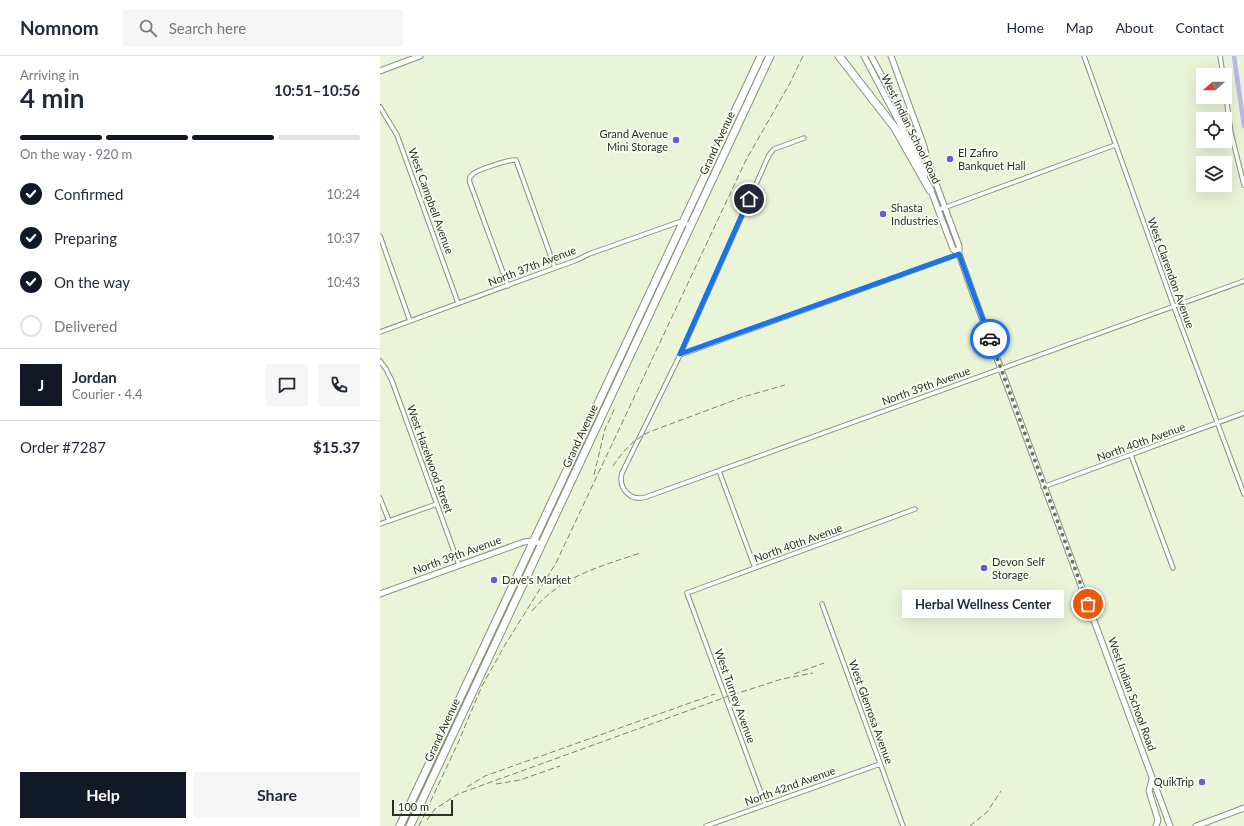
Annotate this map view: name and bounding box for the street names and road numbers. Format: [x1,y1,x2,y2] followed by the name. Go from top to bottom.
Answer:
[879,72,944,186] street label: West Indian School Road
[696,109,737,177] street label: Grand Avenue
[406,146,457,256] street label: West Campbell Avenue
[1145,216,1198,330] street label: West Clarendon Avenue
[486,243,578,288] street label: North 37th Avenue
[880,363,972,408] street label: North 39th Avenue
[559,402,600,470] street label: Grand Avenue
[405,403,456,515] street label: West Hazelwood Street
[1095,419,1187,464] street label: North 40th Avenue
[752,520,844,565] street label: North 40th Avenue
[411,532,503,577] street label: North 39th Avenue
[1106,635,1159,752] street label: West Indian School Road
[712,647,759,745] street label: West Turney Avenue
[847,658,896,766] street label: West Glenrosa Avenue
[421,696,462,764] street label: Grand Avenue
[743,763,837,808] street label: North 42nd Avenue

